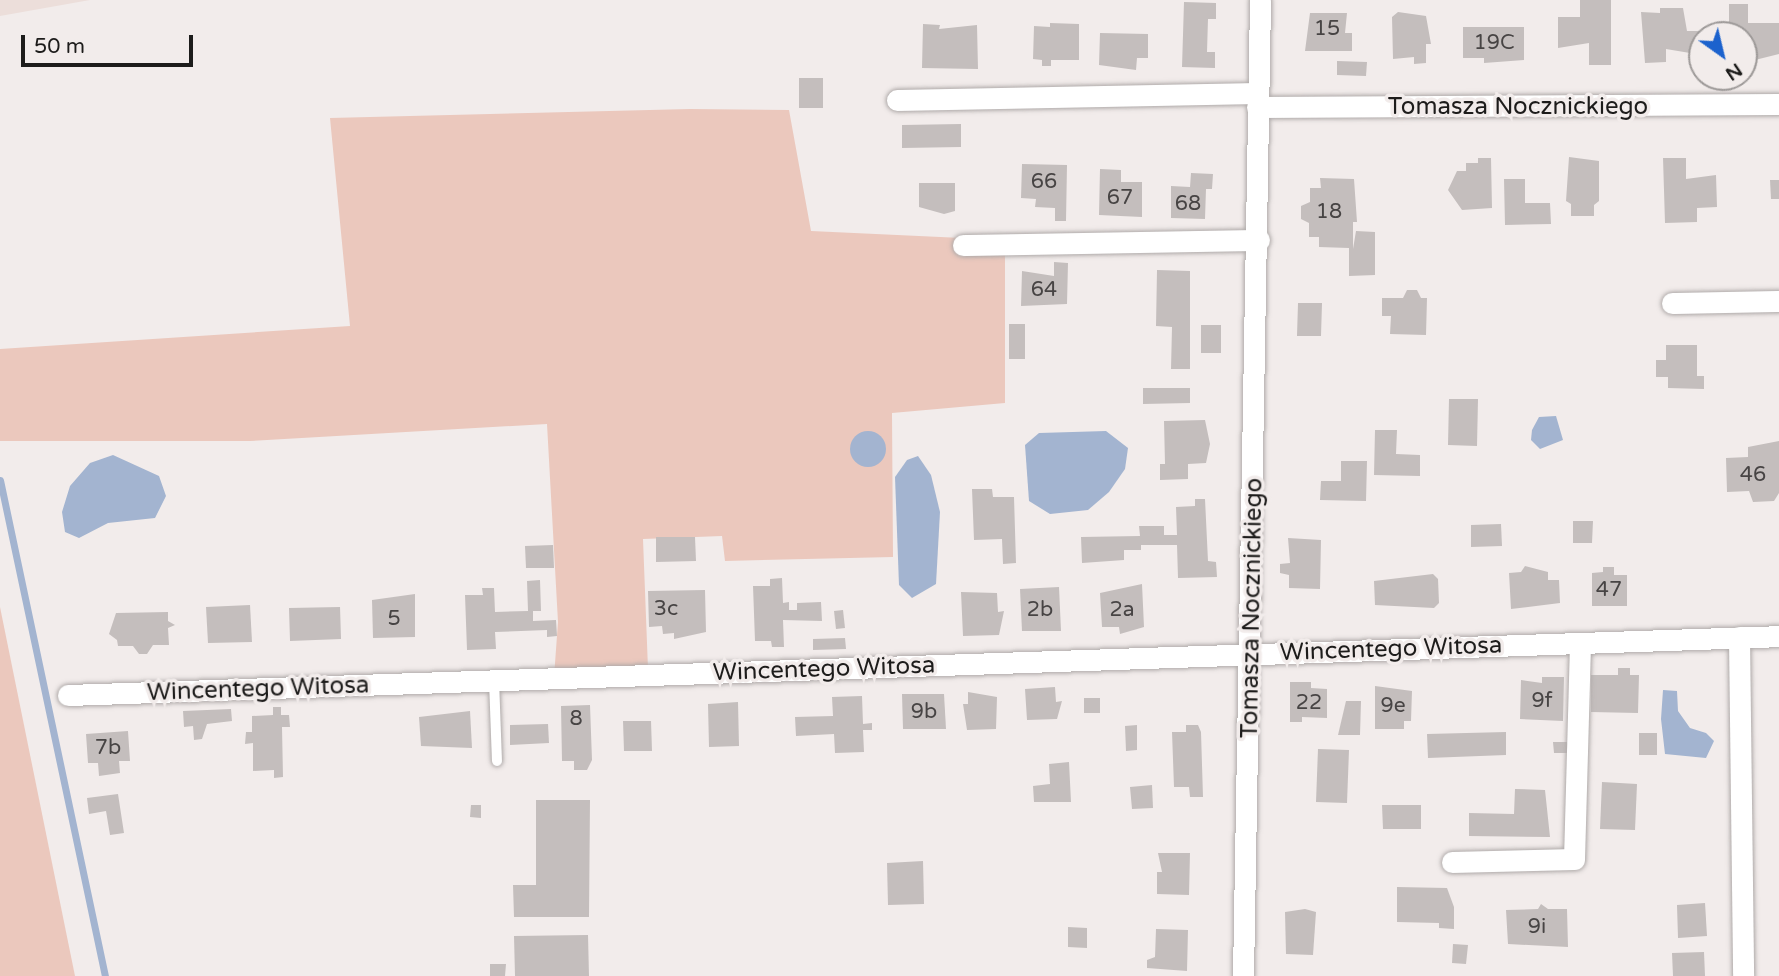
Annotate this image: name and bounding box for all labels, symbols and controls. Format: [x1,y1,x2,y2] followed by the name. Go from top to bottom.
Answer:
[1314,16,1340,42] house number: 15
[24,21,196,65] scale bar
[1688,21,1758,91] north arrow
[1474,30,1514,56] house number: 19C
[34,34,85,59] text: 50 m
[1721,58,1746,85] text: N
[1388,93,1648,121] street label: Tomasza Nocznickiego
[1031,169,1057,195] house number: 66
[1107,185,1133,211] house number: 67
[1175,191,1201,217] house number: 68
[1316,199,1342,225] house number: 18
[1031,277,1057,303] house number: 64
[1740,462,1766,488] house number: 46
[1235,478,1269,738] street label: Tomasza Nocznickiego
[1596,577,1622,603] house number: 47
[654,596,678,622] house number: 3c
[1027,597,1053,623] house number: 2b
[1110,597,1134,623] house number: 2a
[387,606,401,632] house number: 5
[1279,631,1503,667] street label: Wincentego Witosa
[712,651,936,687] street label: Wincentego Witosa
[146,671,370,707] street label: Wincentego Witosa
[1531,688,1553,714] house number: 9f
[1296,690,1322,716] house number: 22
[1380,693,1406,719] house number: 9e
[911,699,937,725] house number: 9b
[569,706,583,732] house number: 8
[95,735,121,761] house number: 7b
[1528,914,1546,940] house number: 9i

